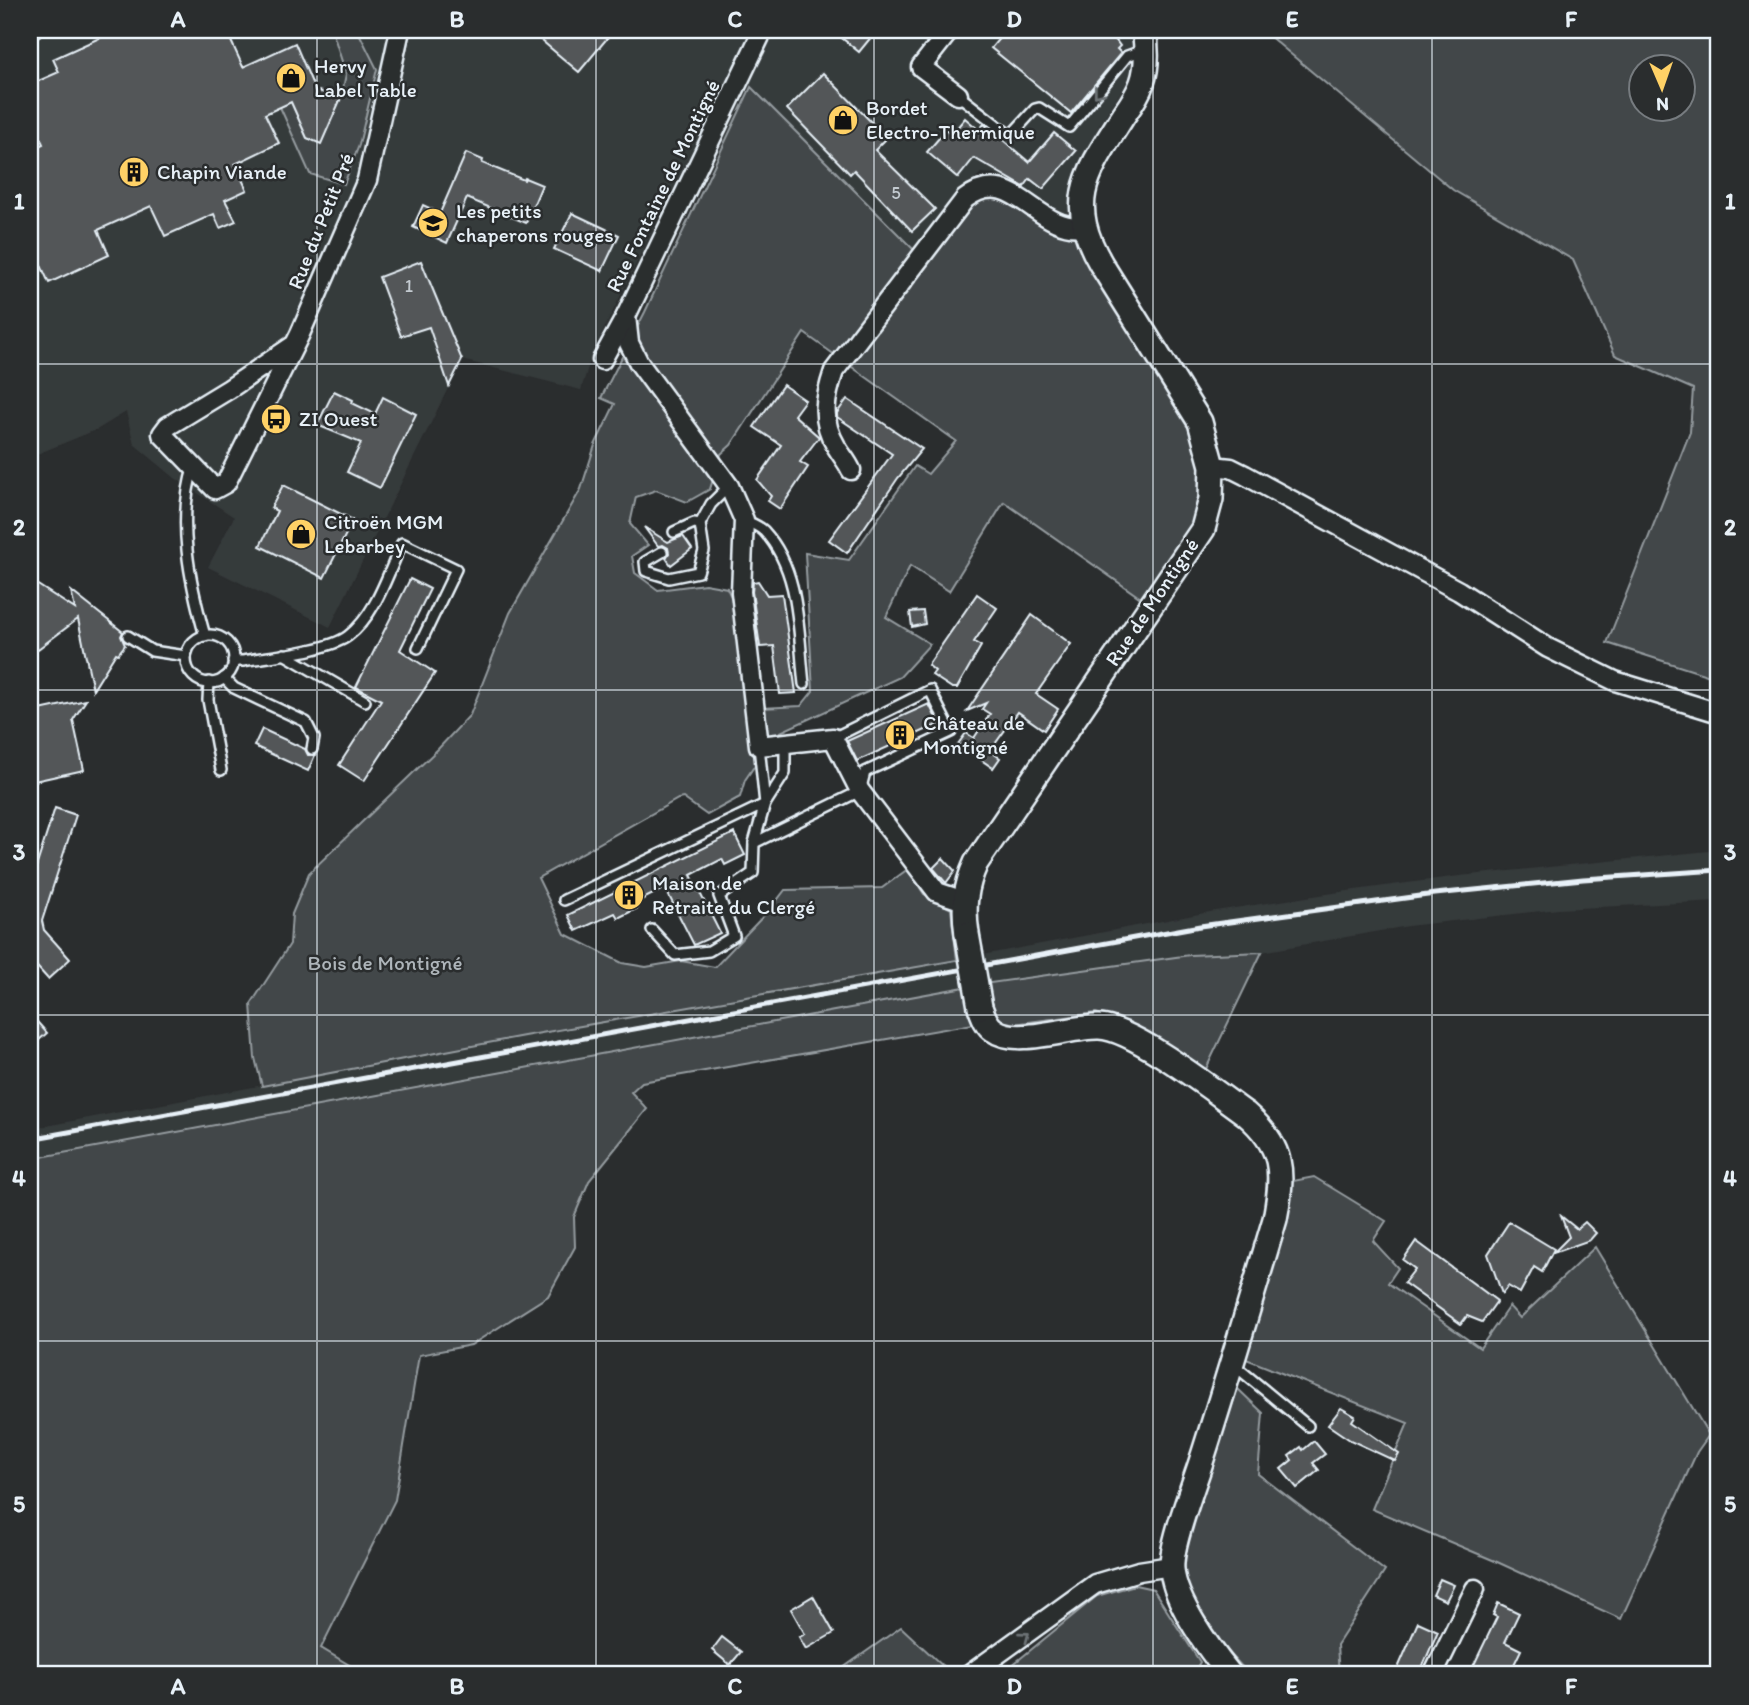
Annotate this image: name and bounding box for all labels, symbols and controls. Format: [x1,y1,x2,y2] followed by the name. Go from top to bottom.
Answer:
[170,5,186,33] text: A
[450,5,465,33] text: B
[728,5,743,33] text: C
[1006,5,1022,33] text: D
[1286,5,1299,33] text: E
[1565,5,1578,33] text: F
[1626,52,1696,122] north arrow
[314,53,417,102] place label: Hervy Label Table
[274,61,308,95] shop icon: Hervy Label Table
[600,76,725,296] street label: Rue Fontaine de Montigné
[1093,86,1106,98] one-way arrow
[1656,93,1669,116] text: N
[866,95,1035,144] place label: Bordet Electro-Thermique
[826,103,860,137] shop icon: Bordet Electro-Thermique
[282,149,359,293] street label: Rue du Petit Pré
[117,155,151,189] building icon: Chapin Viande
[157,159,287,184] place label: Chapin Viande
[891,182,901,204] house number: 5
[14,187,25,215] text: 1
[1725,187,1736,215] text: 1
[456,198,614,247] place label: Les petits chaperons rouges
[416,206,450,240] school or university icon: Les petits chaperons rouges
[405,275,413,297] house number: 1
[259,402,293,436] bus stop icon: ZI Ouest
[299,406,378,431] place label: ZI Ouest
[324,509,443,558] place label: Citroën MGM Lebarbey
[13,513,26,541] text: 2
[1724,513,1737,541] text: 2
[284,517,318,551] shop icon: Citroën MGM Lebarbey
[1100,533,1204,671] street label: Rue de Montigné
[923,710,1025,759] place label: Château de Montigné
[883,718,917,752] building icon: Château de Montigné
[13,838,26,866] text: 3
[1724,838,1737,866] text: 3
[652,870,815,919] place label: Maison de Retraite du Clergé
[612,878,646,912] building icon: Maison de Retraite du Clergé
[308,950,462,975] park label: Bois de Montigné
[12,1164,26,1192] text: 4
[1723,1164,1737,1192] text: 4
[13,1490,25,1518] text: 5
[1724,1490,1736,1518] text: 5
[1017,1631,1029,1644] one-way arrow
[170,1672,186,1700] text: A
[450,1672,465,1700] text: B
[728,1672,743,1700] text: C
[1006,1672,1022,1700] text: D
[1286,1672,1299,1700] text: E
[1565,1672,1578,1700] text: F

